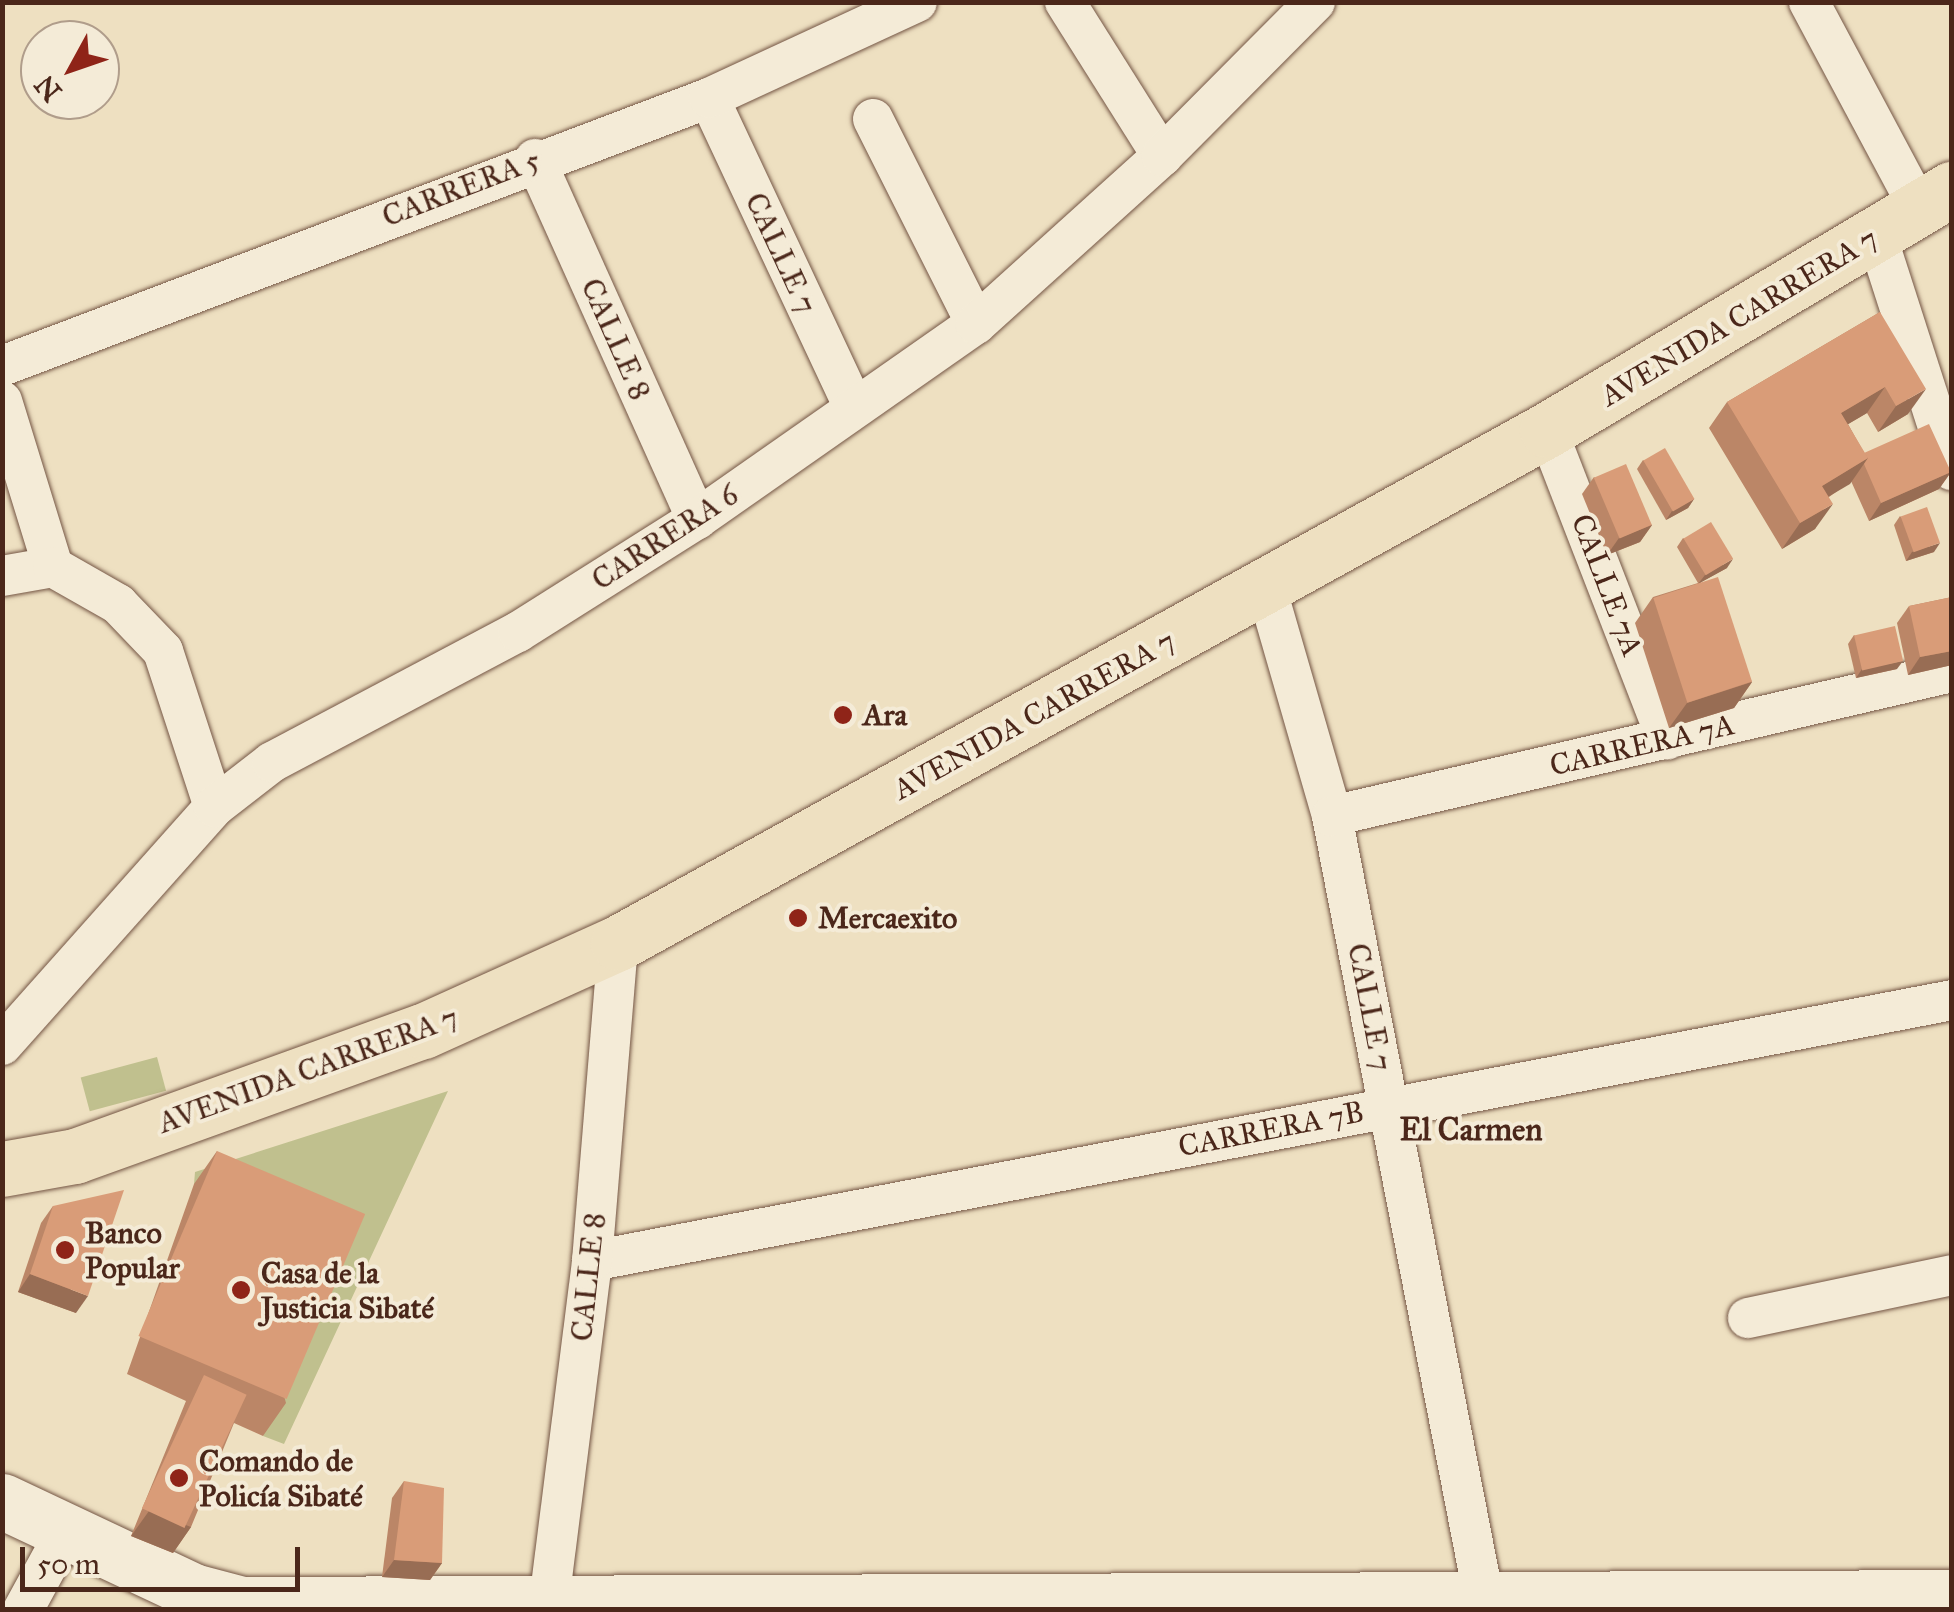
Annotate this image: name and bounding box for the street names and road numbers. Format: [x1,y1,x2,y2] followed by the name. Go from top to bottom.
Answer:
[377,141,545,235] street label: CARRERA 5
[737,187,825,319] street label: CALLE 7
[1594,220,1884,414] street label: AVENIDA CARRERA 7
[573,273,659,405] street label: CALLE 8
[585,476,745,598] street label: CARRERA 6
[1563,509,1651,661] street label: CALLE 7A
[887,623,1181,807] street label: AVENIDA CARRERA 7
[1546,706,1738,784] street label: CARRERA 7A
[1340,940,1400,1074] street label: CALLE 7
[153,999,463,1141] street label: AVENIDA CARRERA 7
[1175,1093,1367,1165] street label: CARRERA 7B
[563,1211,613,1343] street label: CALLE 8

